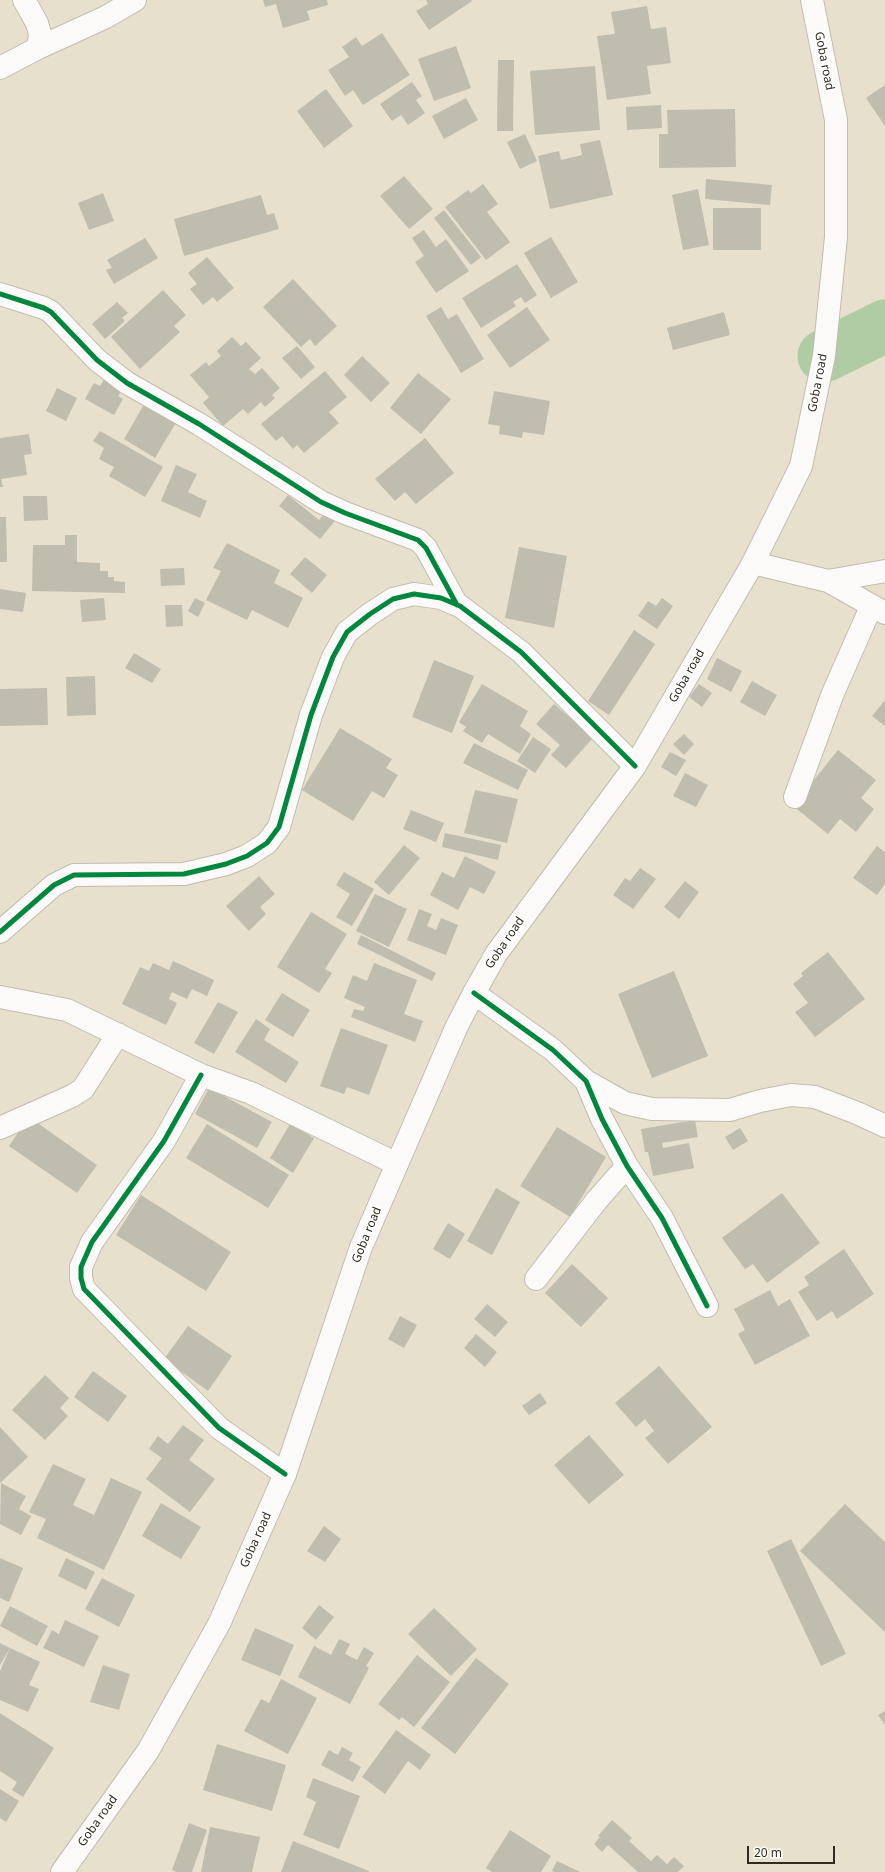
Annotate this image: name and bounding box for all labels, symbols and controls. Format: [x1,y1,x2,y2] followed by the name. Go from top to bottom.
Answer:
[811,31,837,91] street label: Goba road
[805,353,831,413] street label: Goba road
[666,647,708,705] street label: Goba road
[482,914,528,972] street label: Goba road
[349,1205,385,1265] street label: Goba road
[237,1510,275,1570] street label: Goba road
[75,1793,121,1849] street label: Goba road
[749,1838,837,1864] scale bar
[754,1844,782,1861] text: 20 m

